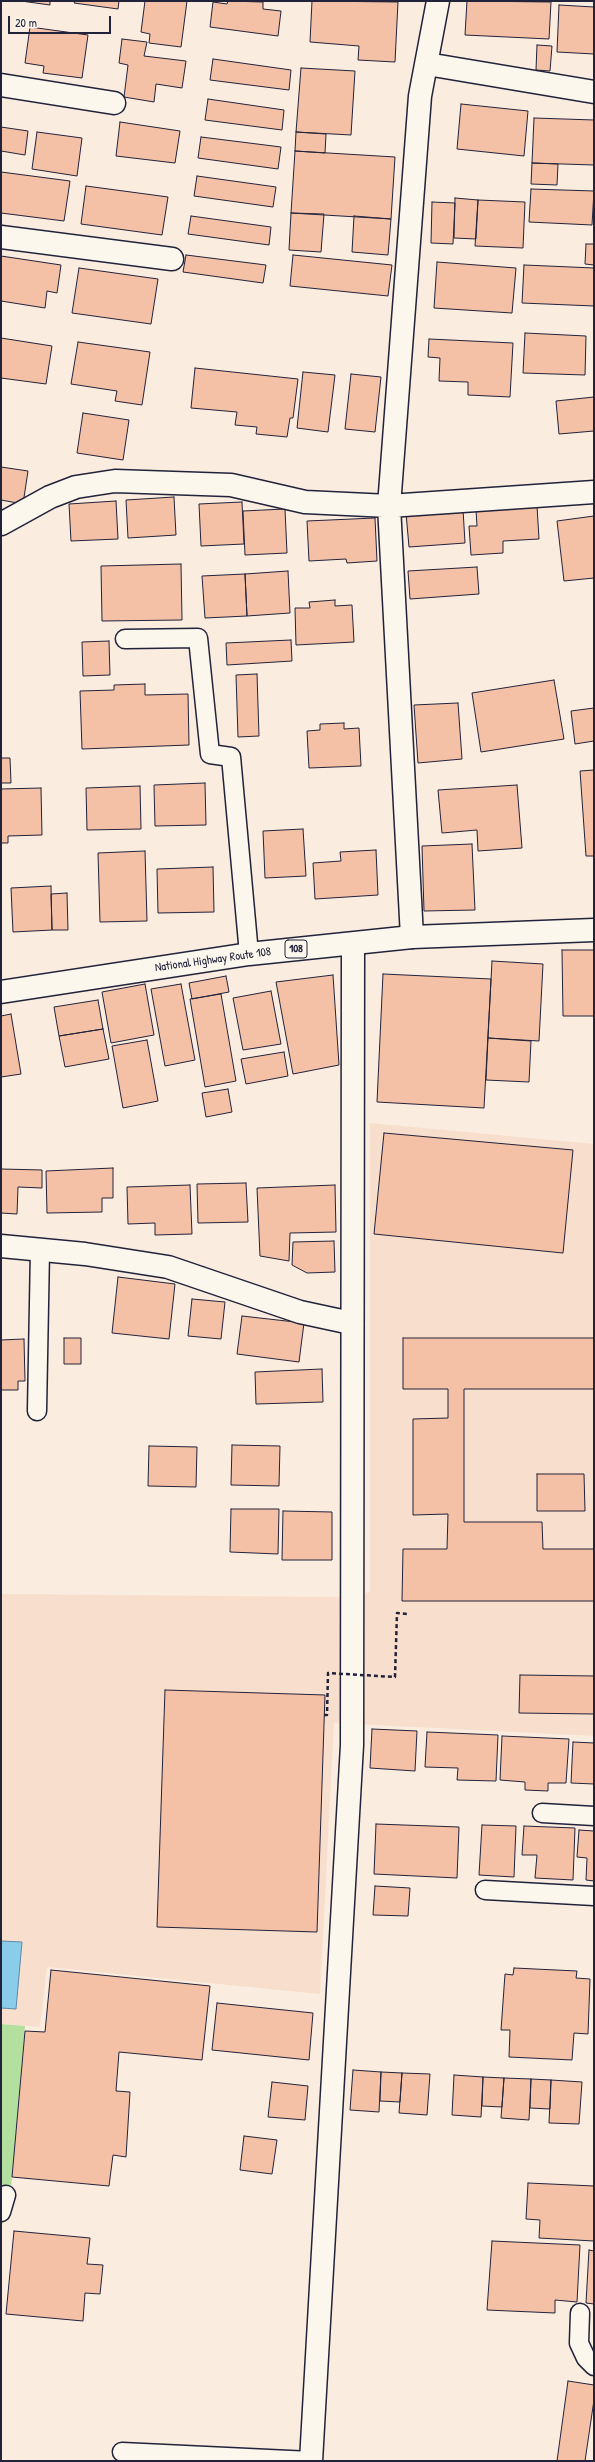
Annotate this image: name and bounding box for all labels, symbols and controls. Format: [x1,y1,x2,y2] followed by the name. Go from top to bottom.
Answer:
[10,8,113,34] scale bar
[15,14,37,31] text: 20 m
[285,940,307,958] road number: 108
[154,945,272,975] street label: National Highway Route 108

